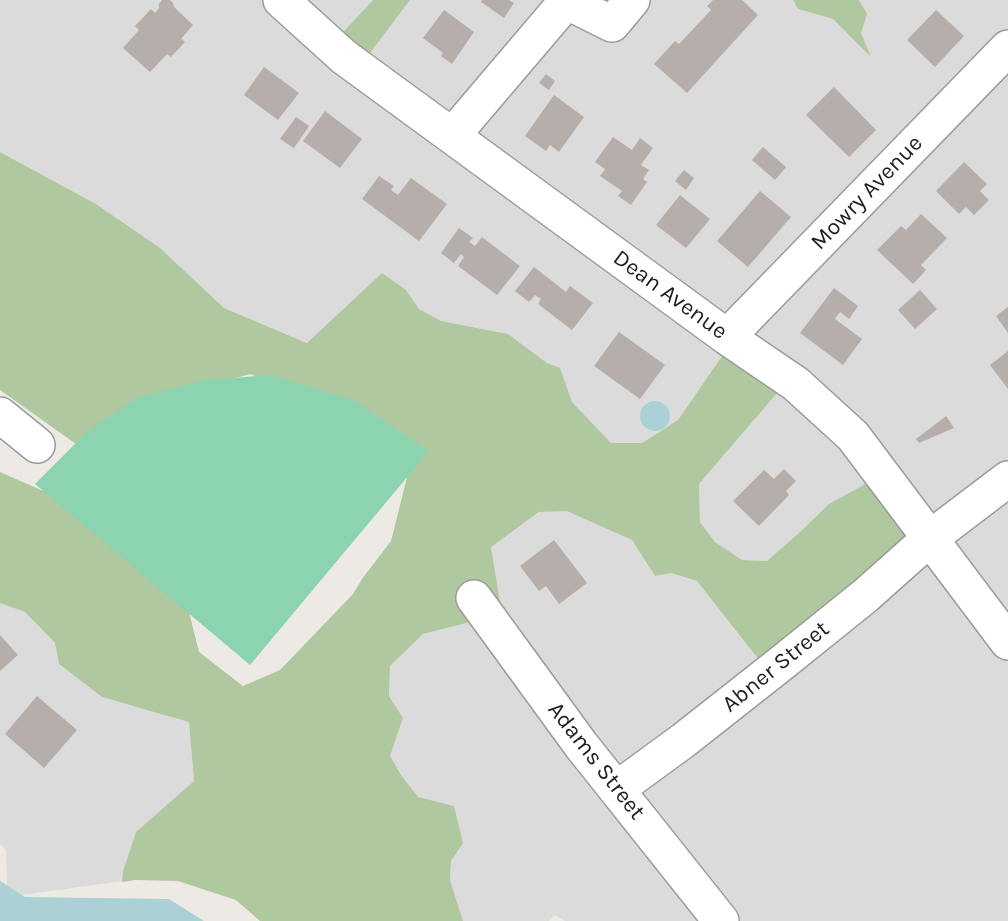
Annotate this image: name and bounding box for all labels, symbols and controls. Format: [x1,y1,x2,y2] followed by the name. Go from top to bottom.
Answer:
[805,130,929,256] street label: Mowry Avenue
[607,244,733,346] street label: Dean Avenue
[717,616,835,718] street label: Abner Street
[542,697,650,825] street label: Adams Street

